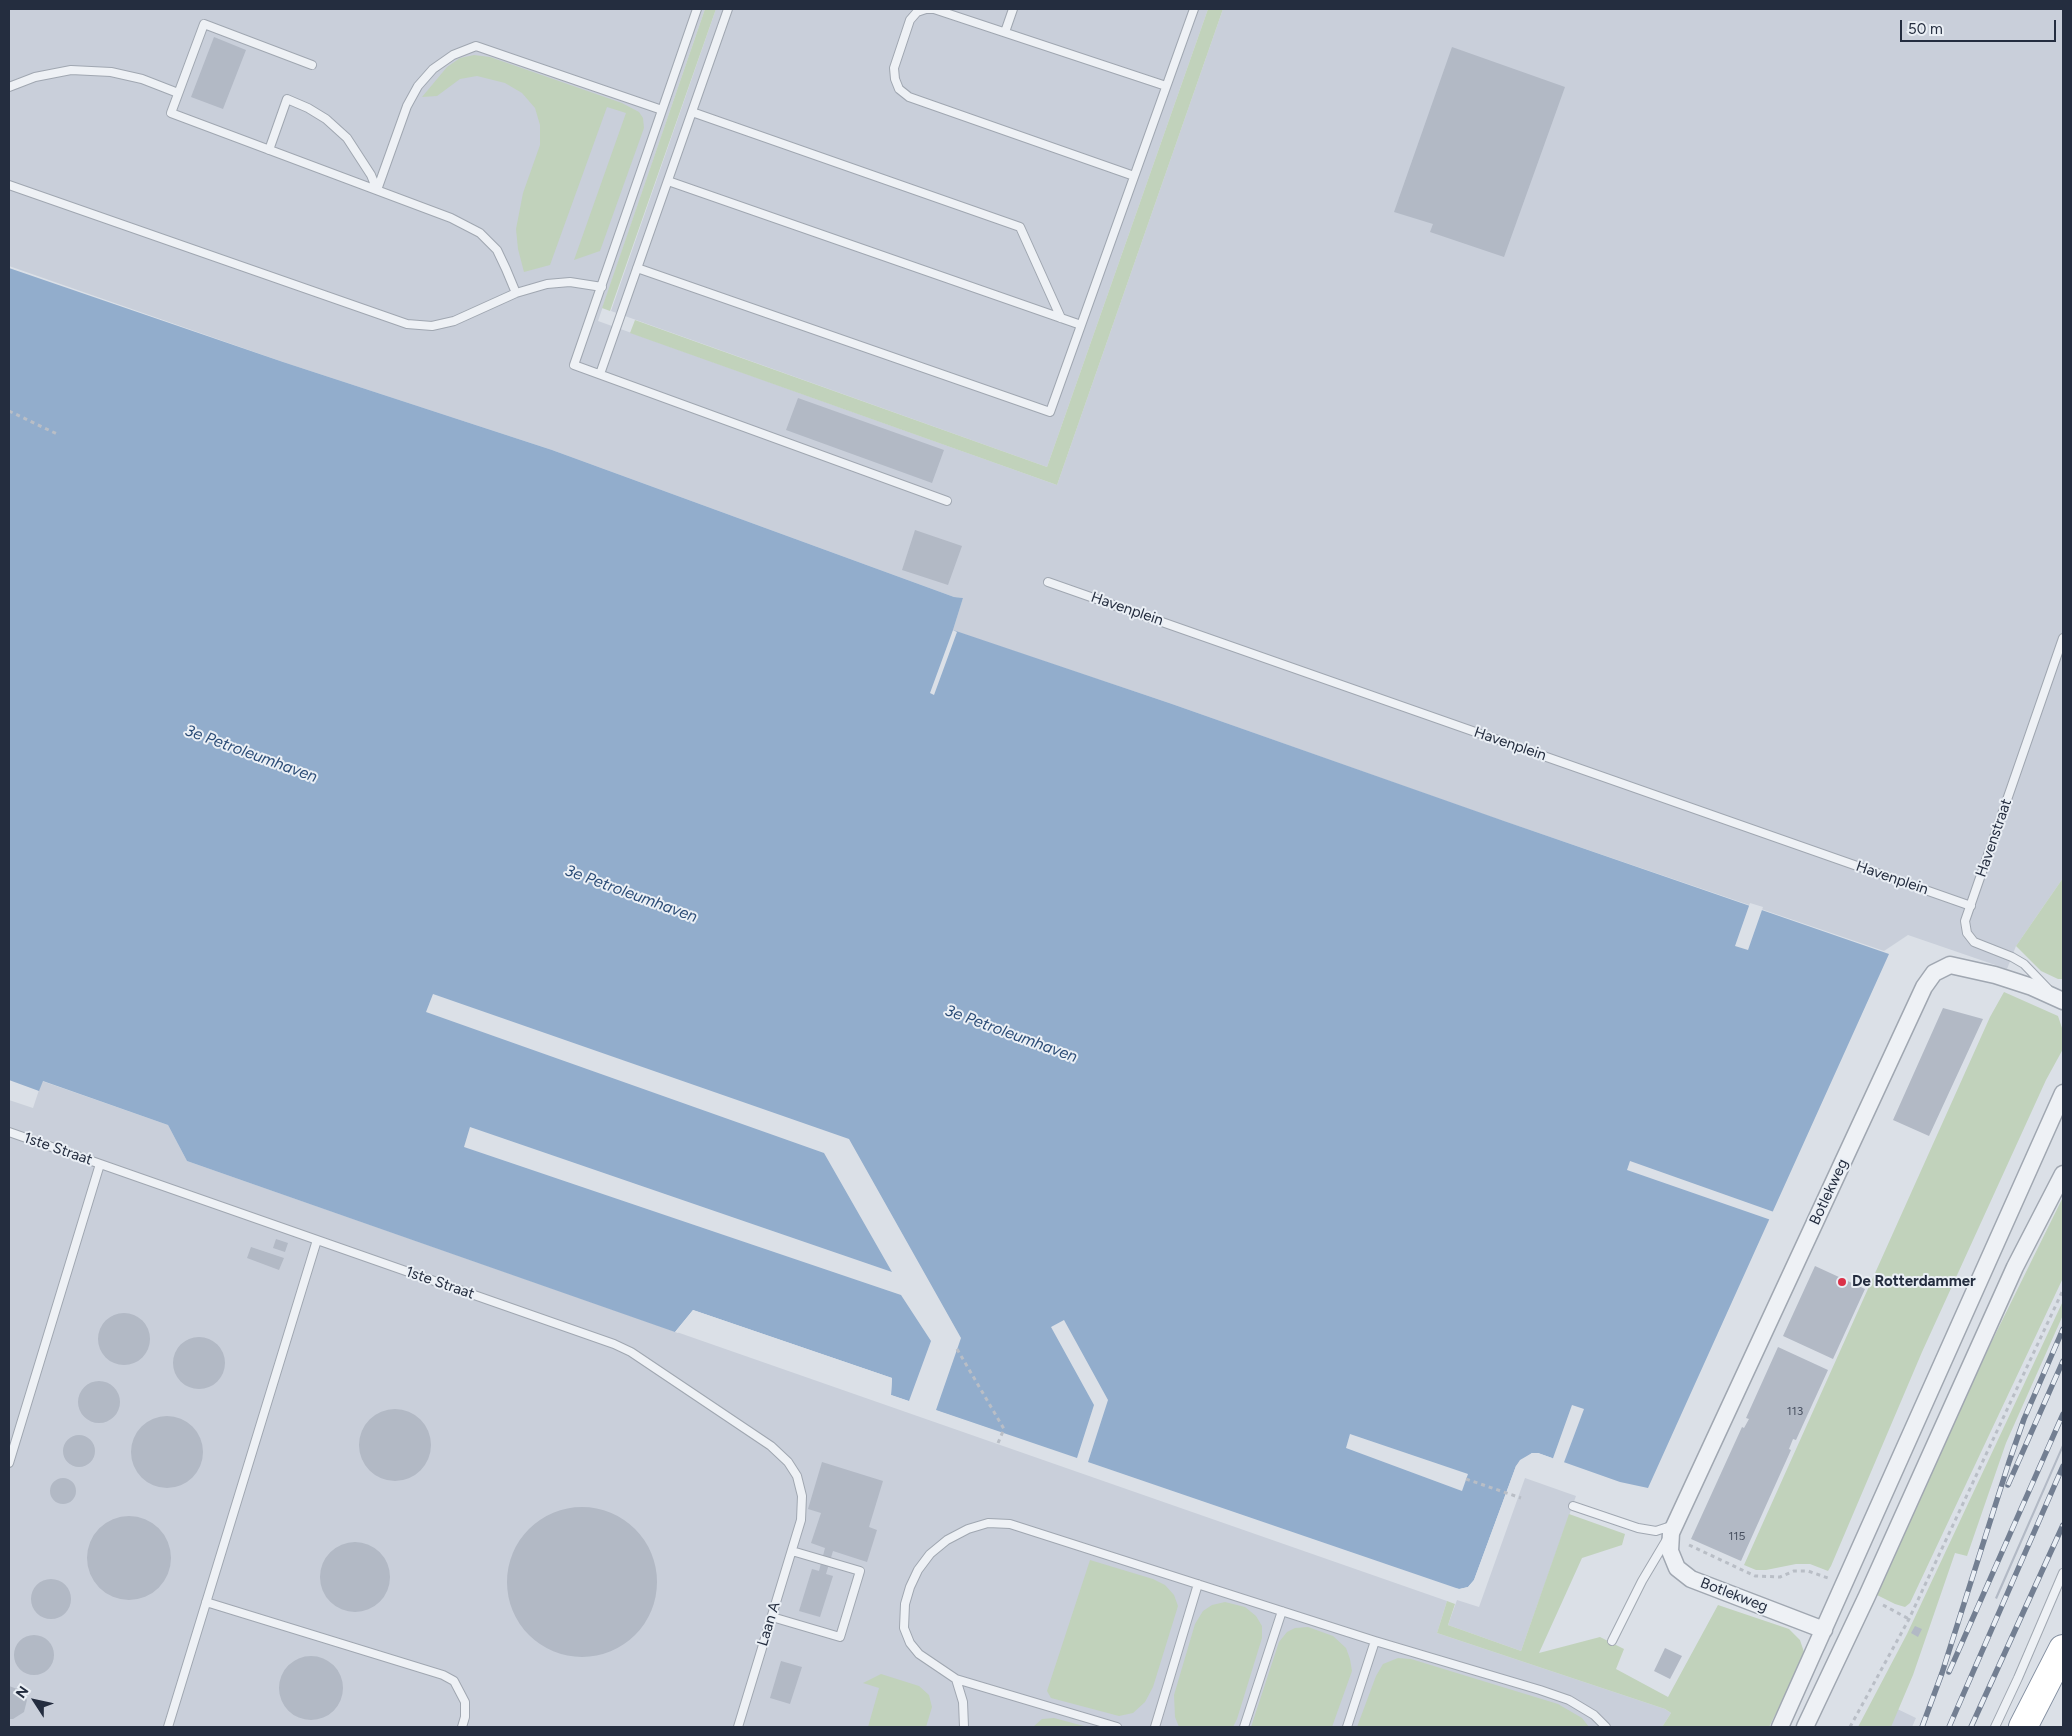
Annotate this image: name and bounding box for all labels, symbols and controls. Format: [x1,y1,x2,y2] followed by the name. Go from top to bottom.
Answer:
[1902,10,2058,42] scale bar
[1908,20,1943,38] text: 50 m
[1089,588,1165,630] street label: Havenplein
[182,721,320,787] water label: 3e Petroleumhaven
[1472,723,1548,765] street label: Havenplein
[1972,796,2016,880] street label: Havenstraat
[1854,857,1930,899] street label: Havenplein
[562,861,700,927] water label: 3e Petroleumhaven
[942,1001,1080,1067] water label: 3e Petroleumhaven
[21,1129,95,1169] street label: 1ste Straat
[1806,1156,1852,1228] street label: Botlekweg
[403,1263,477,1303] street label: 1ste Straat
[1852,1273,1976,1291] place label: De Rotterdammer
[1836,1276,1848,1288] marker: De Rotterdammer
[1787,1404,1803,1418] house number: 113
[1729,1529,1745,1543] house number: 115
[1698,1574,1770,1616] street label: Botlekweg
[754,1600,784,1648] street label: Laan A
[10,1676,60,1726] north arrow
[12,1683,32,1701] text: N

